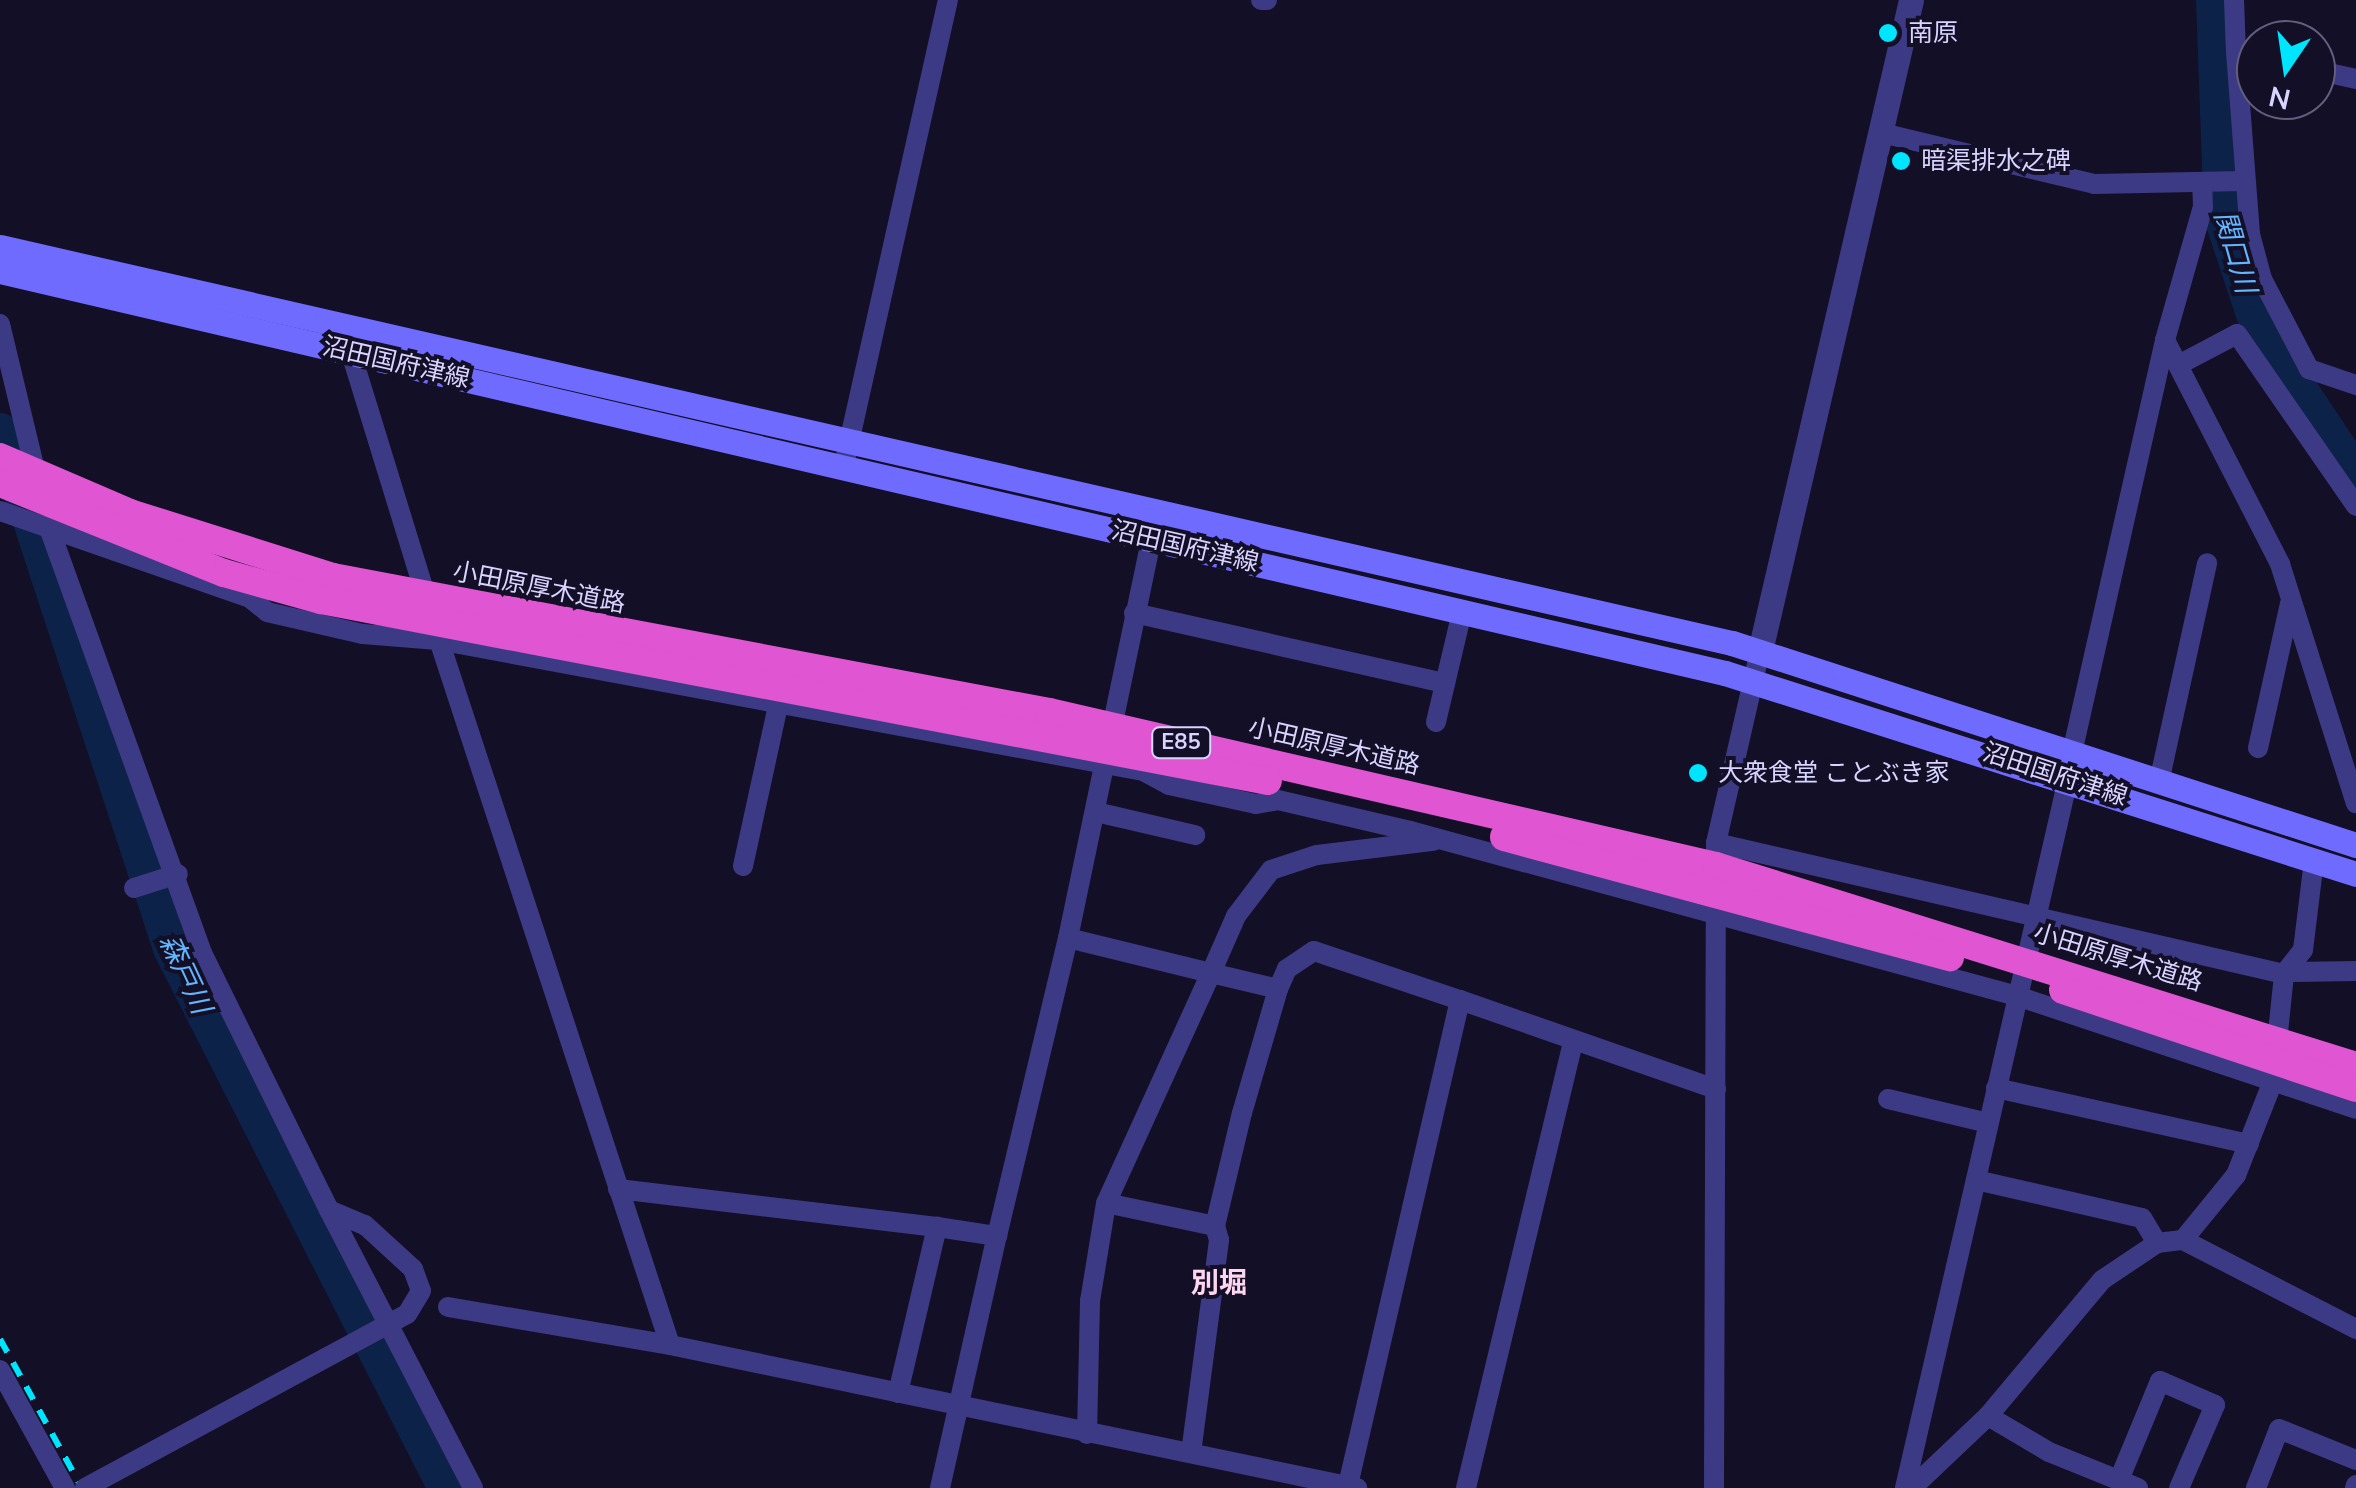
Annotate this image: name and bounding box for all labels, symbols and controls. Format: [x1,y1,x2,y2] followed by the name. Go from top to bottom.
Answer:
[1908,18,1958,48] place label: 南原
[2236,20,2336,120] north arrow
[1877,22,1899,44] marker: 南原
[2265,76,2294,118] text: N
[1921,146,2071,176] place label: 暗渠排水之碑
[1890,150,1912,172] marker: 暗渠排水之碑
[2207,207,2263,297] water label: 関口川
[320,332,472,394] street label: 沼田国府津線
[1109,516,1261,578] street label: 沼田国府津線
[450,557,628,619] street label: 小田原厚木道路
[1245,713,1423,781] street label: 小田原厚木道路
[1151,726,1211,760] road number: E85
[1979,738,2131,812] street label: 沼田国府津線
[1718,758,1949,788] place label: 大衆食堂 ことぶき家
[1687,762,1709,784] marker: 大衆食堂 ことぶき家
[2030,918,2206,998] street label: 小田原厚木道路
[152,929,218,1019] water label: 森戸川
[1191,1266,1247,1300] district label: 別堀

